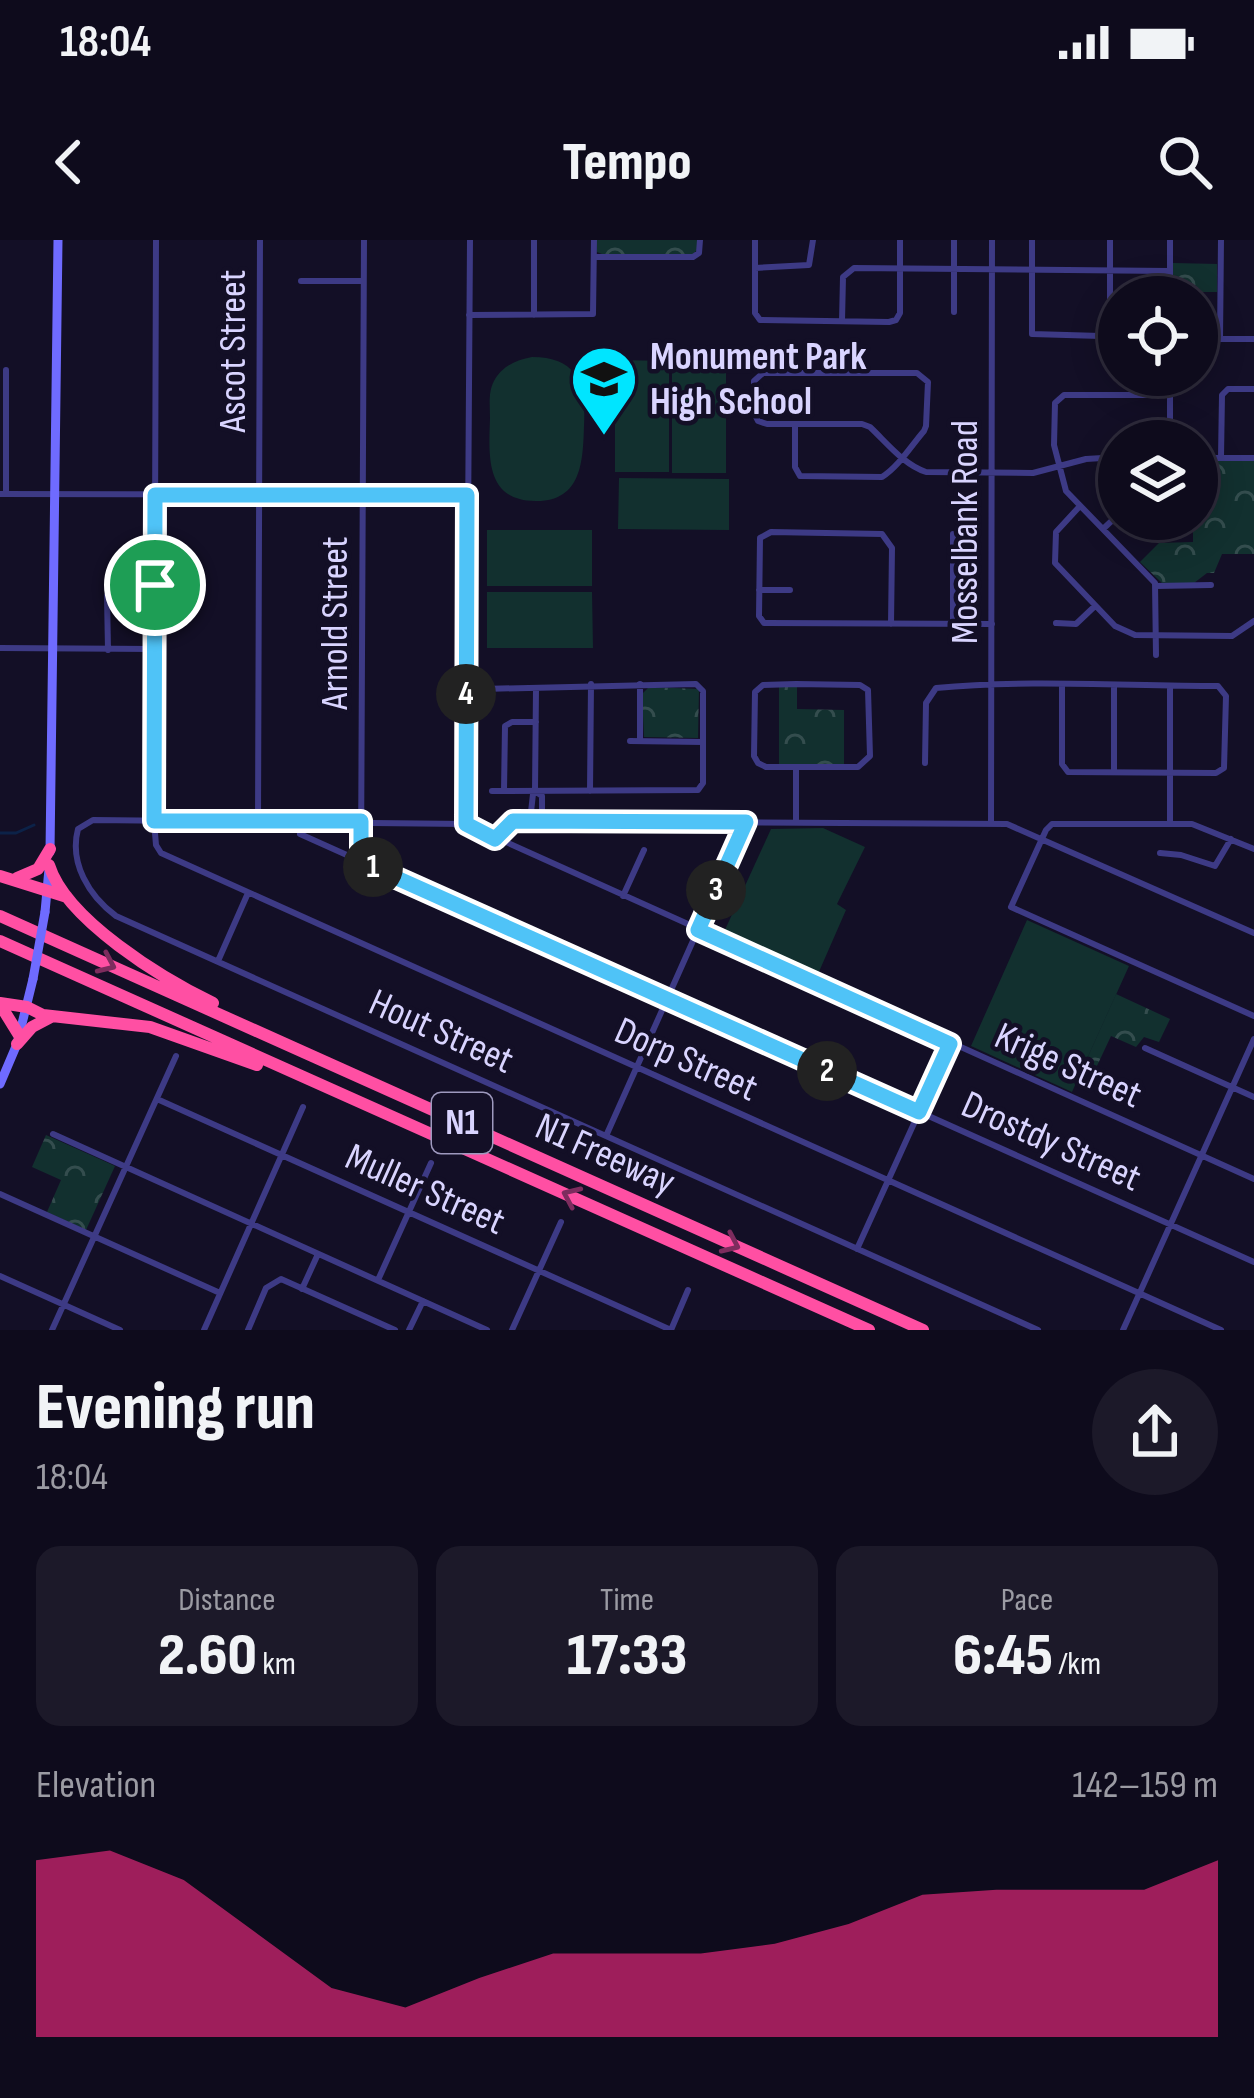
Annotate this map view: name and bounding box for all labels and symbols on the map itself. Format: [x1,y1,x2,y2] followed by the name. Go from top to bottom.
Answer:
[210,270,257,433] street label: Ascot Street
[650,334,867,426] place label: Monument Park High School
[569,344,639,438] school or university icon: Monument Park High School
[942,420,989,644] street label: Mosselbank Road
[104,534,206,636] pin
[312,536,359,711] street label: Arnold Street
[436,664,496,724] pin: 4
[343,837,403,897] pin: 1
[686,860,746,920] pin: 3
[95,950,116,973] one-way arrow
[362,979,520,1085] street label: Hout Street
[607,1008,765,1112] street label: Dorp Street
[987,1013,1149,1119] street label: Krige Street
[797,1041,857,1101] pin: 2
[954,1082,1148,1202] street label: Drostdy Street
[432,1093,492,1153] road number: N1
[528,1104,682,1206] street label: N1 Freeway
[338,1134,512,1246] street label: Muller Street
[561,1186,582,1210] one-way arrow
[719,1230,740,1254] one-way arrow

